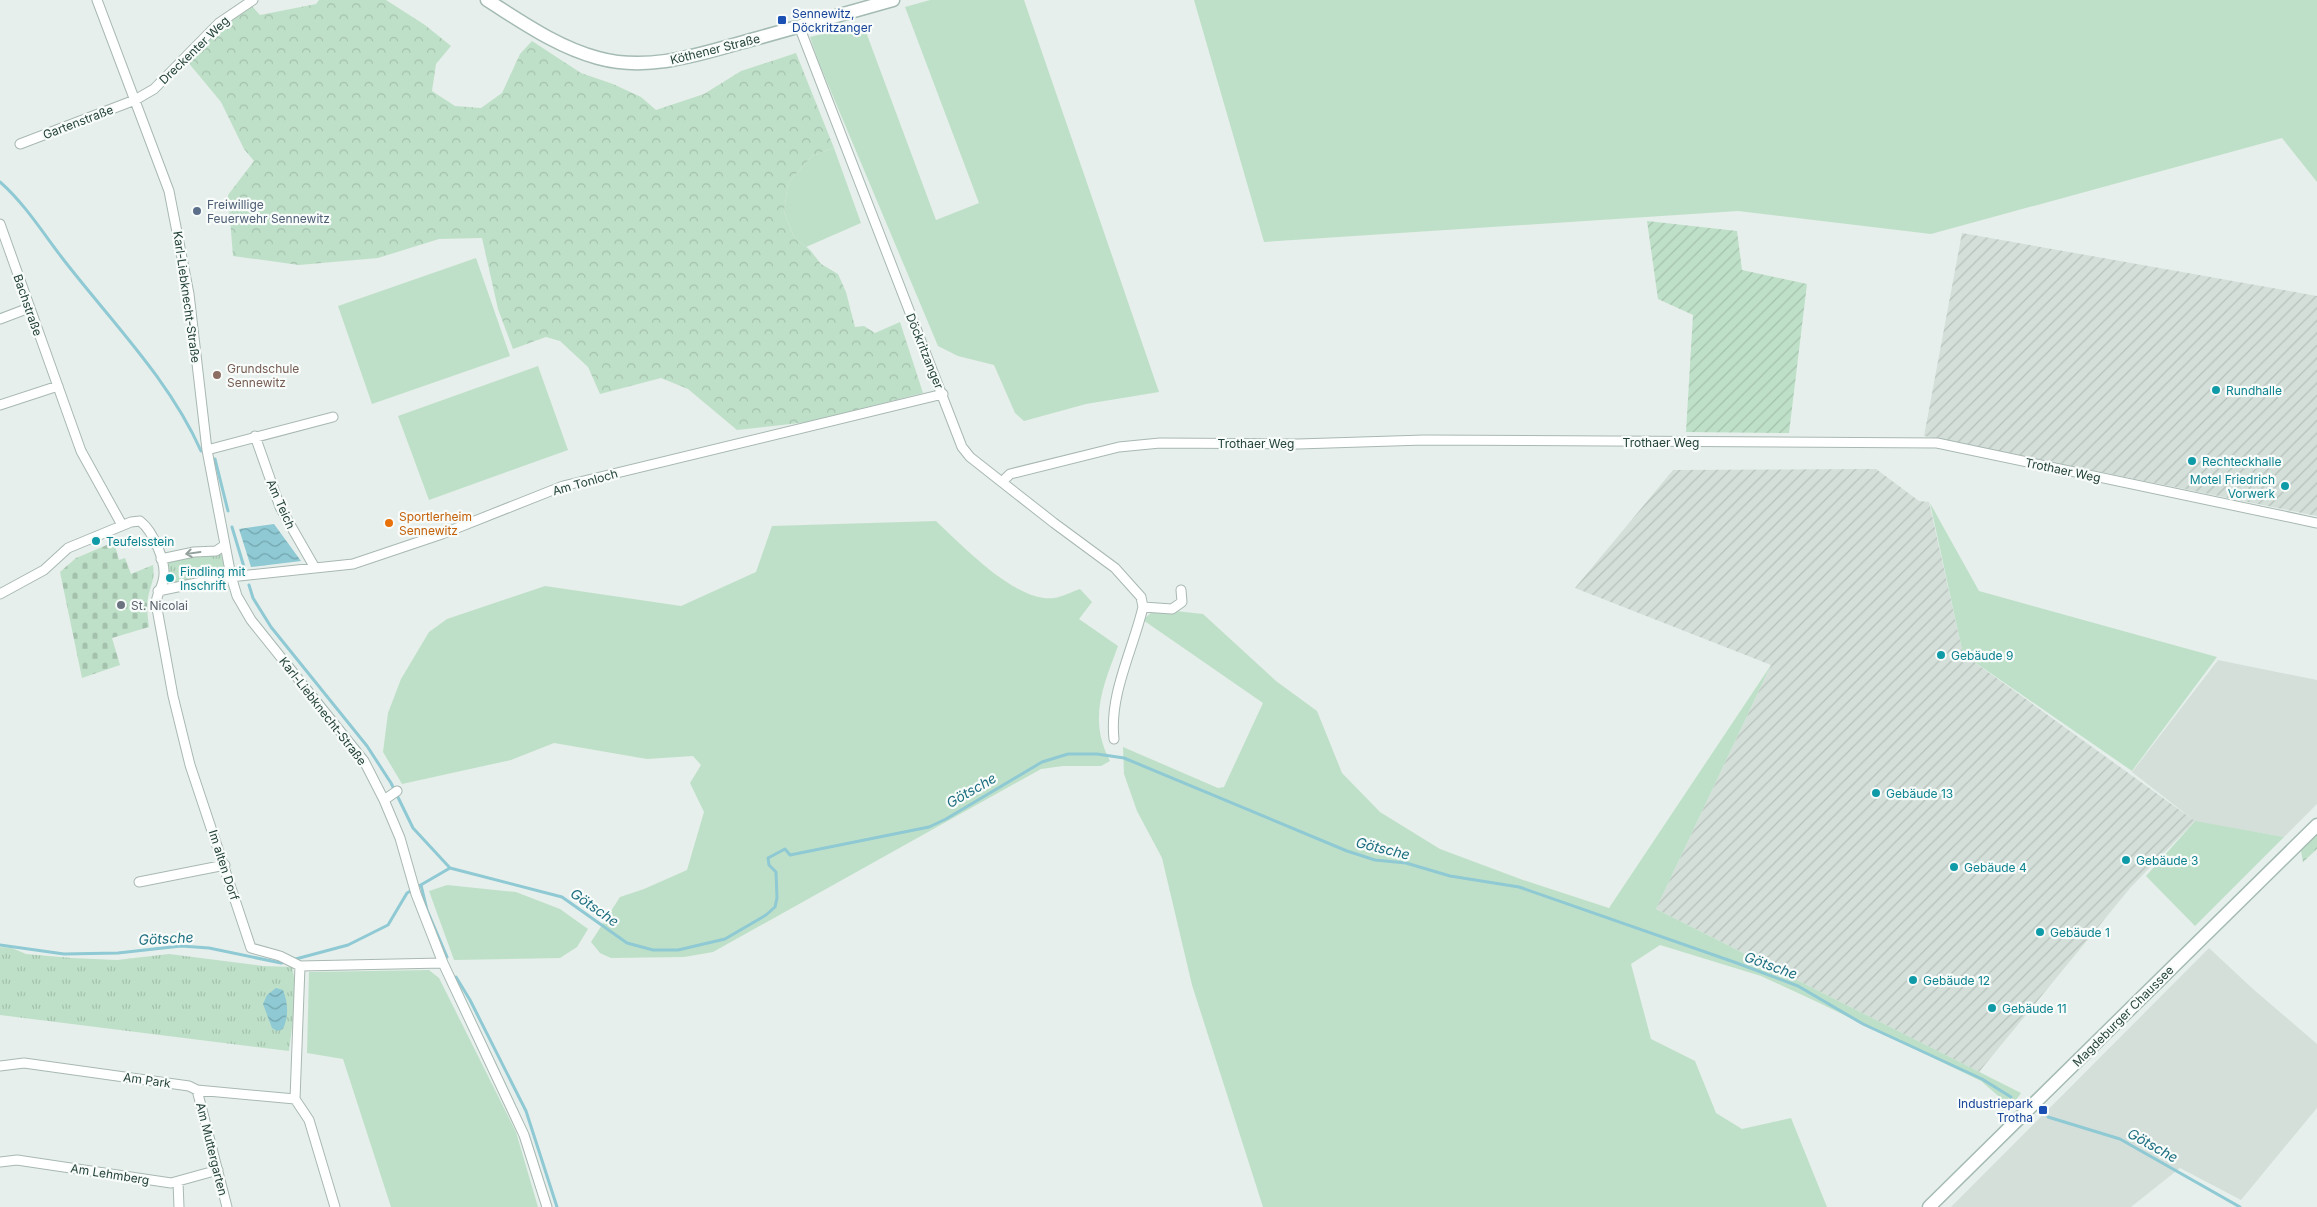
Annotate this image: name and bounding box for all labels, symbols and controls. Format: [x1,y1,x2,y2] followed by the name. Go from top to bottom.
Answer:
[792,6,873,35] place label: Sennewitz, Döckritzanger
[156,13,232,87] street label: Dreckenter Weg
[776,14,788,26] marker: Sennewitz, Döckritzanger
[669,31,761,67] street label: Köthener Straße
[41,102,115,142] street label: Gartenstraße
[207,197,330,226] place label: Freiwillige Feuerwehr Sennewitz
[191,205,203,217] marker: Freiwillige Feuerwehr Sennewitz
[170,230,204,364] street label: Karl-Liebknecht-Straße
[10,272,46,338] street label: Bachstraße
[903,311,947,391] street label: Döckritzanger
[227,361,299,390] place label: Grundschule Sennewitz
[211,369,223,381] marker: Grundschule Sennewitz
[2226,383,2282,398] place label: Rundhalle
[2210,384,2222,396] marker: Rundhalle
[1623,435,1699,450] street label: Trothaer Weg
[1218,436,1294,451] street label: Trothaer Weg
[2202,454,2281,469] place label: Rechteckhalle
[2024,455,2102,485] street label: Trothaer Weg
[2186,455,2198,467] marker: Rechteckhalle
[551,466,619,498] street label: Am Tonloch
[2190,472,2275,501] place label: Motel Friedrich Vorwerk
[263,477,299,531] street label: Am Teich
[2279,480,2291,492] marker: Motel Friedrich Vorwerk
[399,509,472,538] place label: Sportlerheim Sennewitz
[383,517,395,529] marker: Sportlerheim Sennewitz
[106,534,174,549] place label: Teufelsstein
[90,535,102,547] marker: Teufelsstein
[186,548,202,558] one-way arrow
[180,564,245,593] place label: Findling mit Inschrift
[164,572,176,584] marker: Findling mit Inschrift
[131,598,188,613] place label: St. Nicolai
[115,599,127,611] marker: St. Nicolai
[1951,648,2013,663] place label: Gebäude 9
[1935,649,1947,661] marker: Gebäude 9
[276,654,370,768] street label: Karl-Liebknecht-Straße
[943,769,999,811] water label: Götsche
[1886,786,1953,801] place label: Gebäude 13
[1870,787,1882,799] marker: Gebäude 13
[206,828,243,903] street label: Im alten Dorf
[1354,833,1412,863] water label: Götsche
[2136,853,2198,868] place label: Gebäude 3
[2120,854,2132,866] marker: Gebäude 3
[1964,860,2027,875] place label: Gebäude 4
[1948,861,1960,873] marker: Gebäude 4
[568,884,622,930] water label: Götsche
[2050,925,2110,940] place label: Gebäude 1
[2034,926,2046,938] marker: Gebäude 1
[138,928,194,948] water label: Götsche
[1742,948,1800,982] water label: Götsche
[2069,962,2177,1070] street label: Magdeburger Chaussee
[1923,973,1990,988] place label: Gebäude 12
[1907,974,1919,986] marker: Gebäude 12
[2002,1001,2067,1016] place label: Gebäude 11
[1986,1002,1998,1014] marker: Gebäude 11
[122,1069,172,1091] street label: Am Park
[1958,1096,2033,1125] place label: Industriepark Trotha
[193,1101,231,1197] street label: Am Muttergarten
[2037,1104,2049,1116] marker: Industriepark Trotha
[2125,1124,2181,1166] water label: Götsche
[70,1160,150,1188] street label: Am Lehmberg

